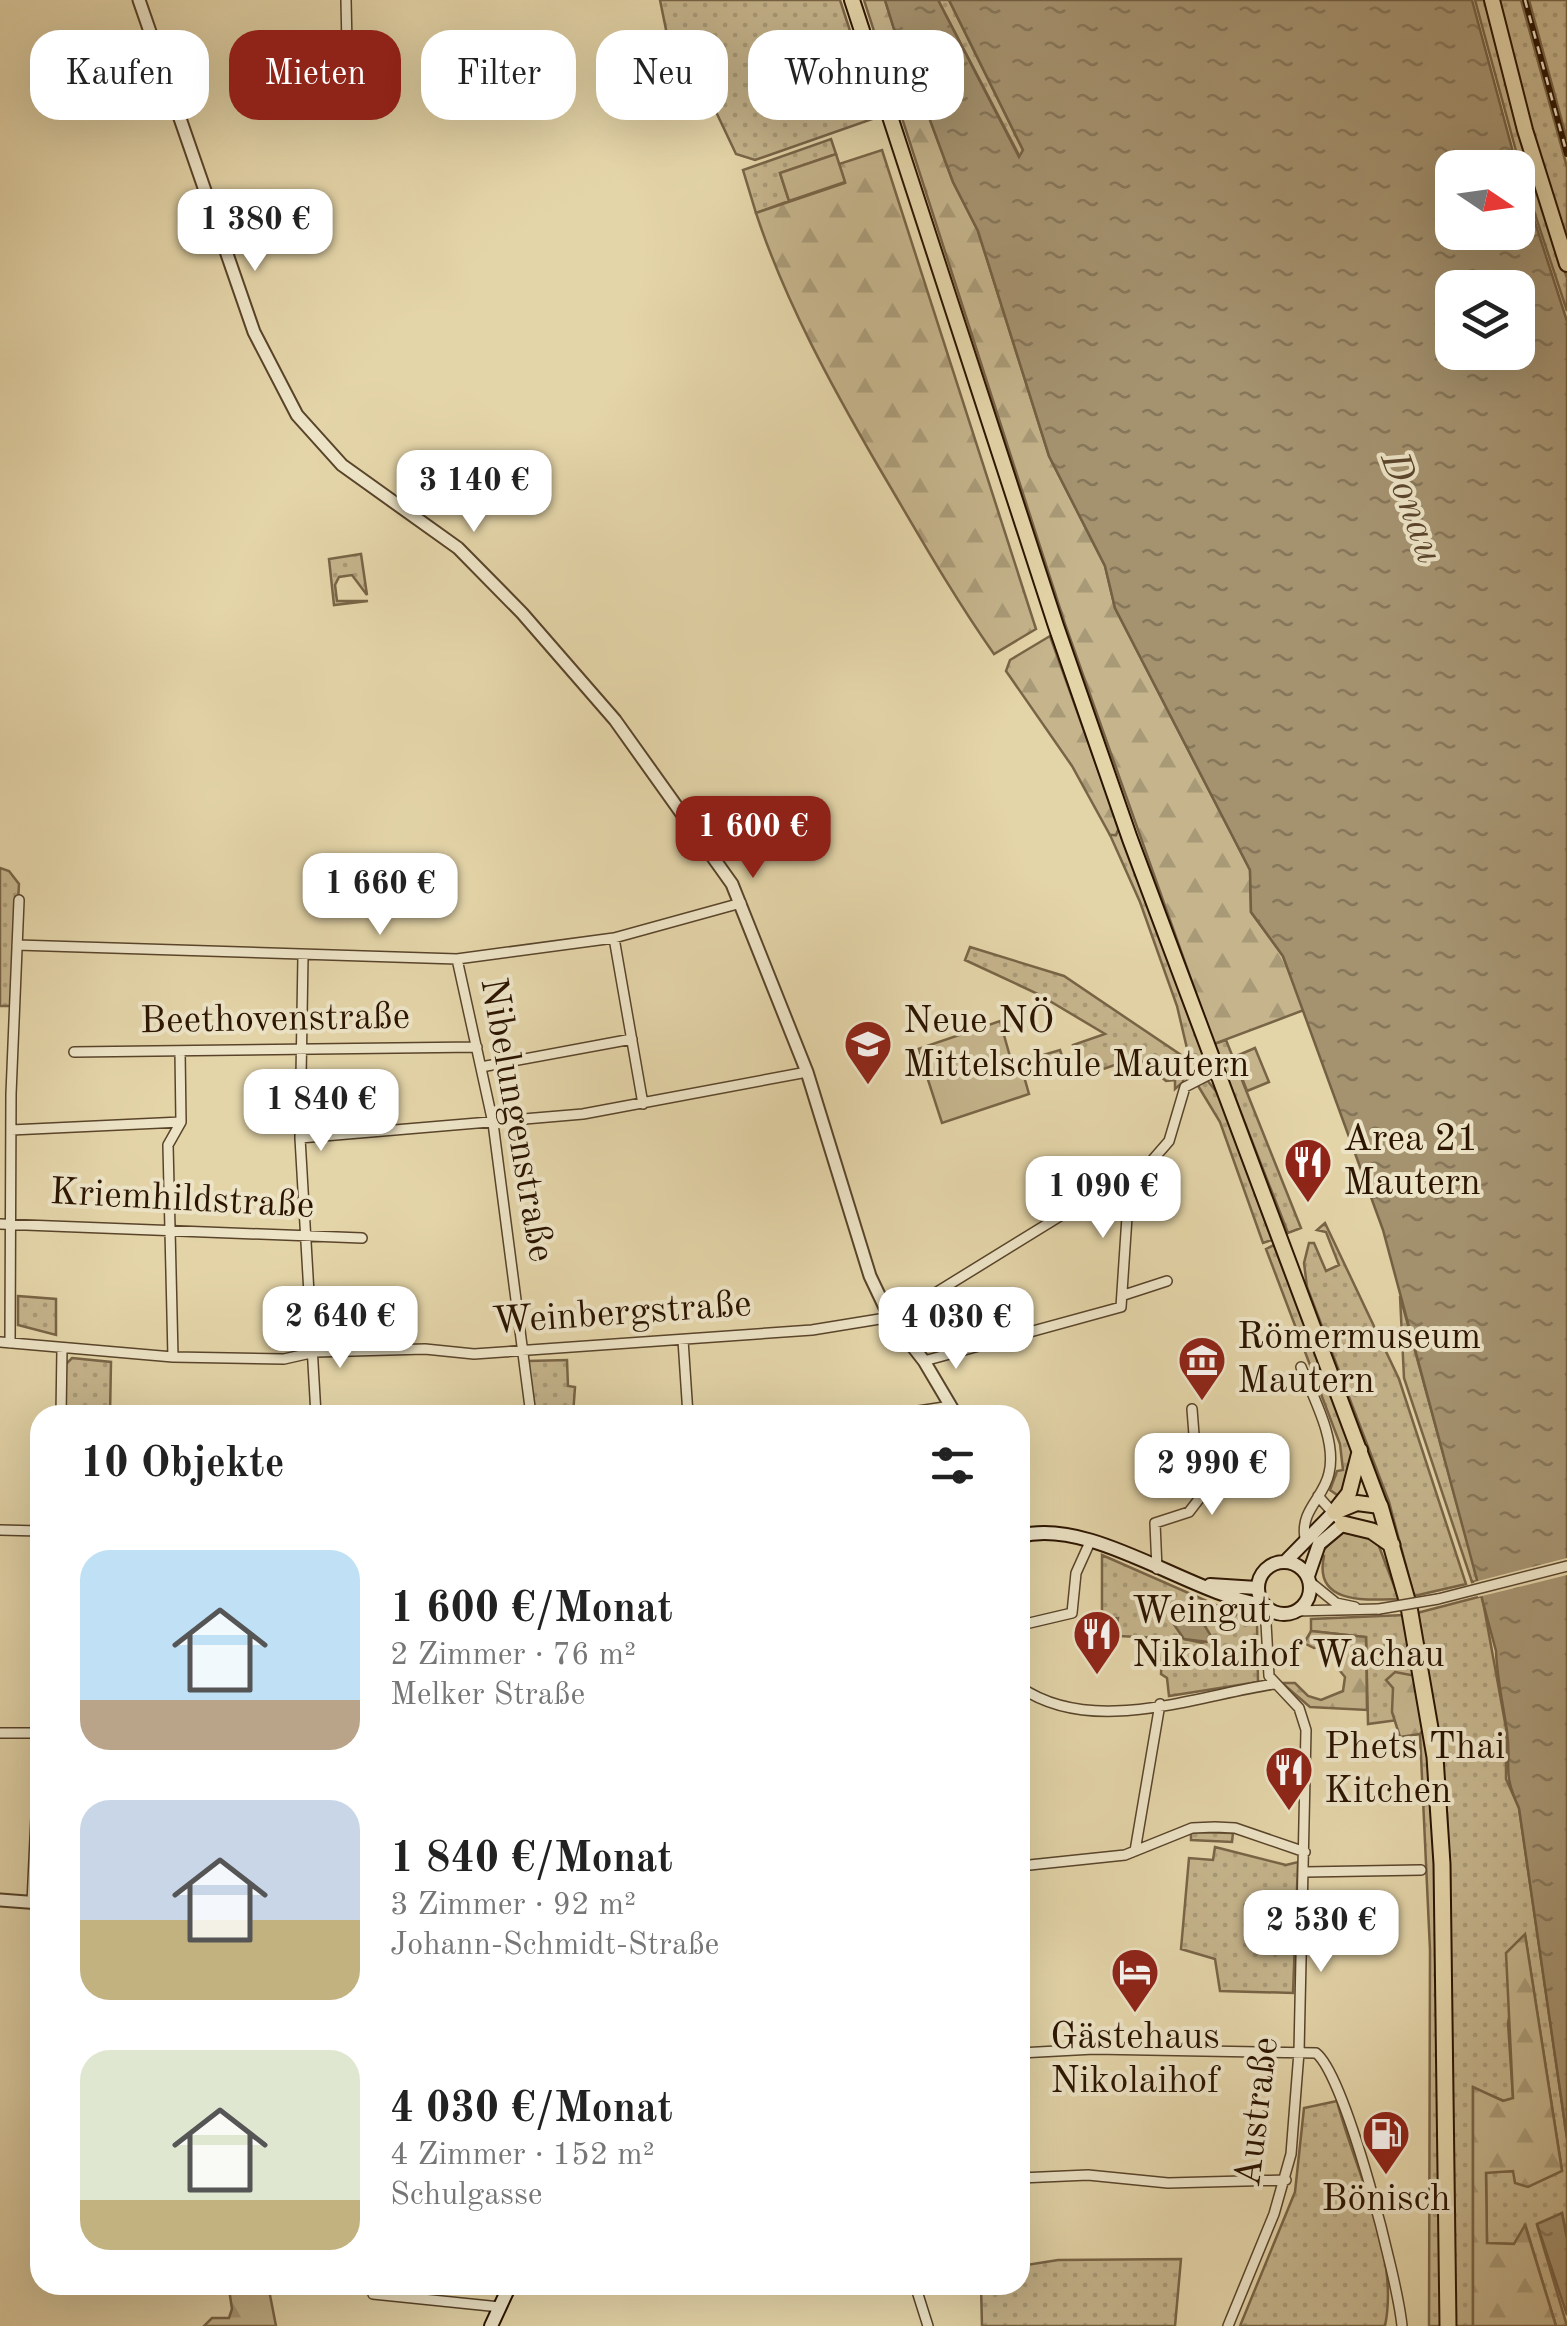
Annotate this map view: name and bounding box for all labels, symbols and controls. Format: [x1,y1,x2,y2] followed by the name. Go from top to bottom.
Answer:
[30,30,209,120] chip: Kaufen
[229,30,401,120] chip: Mieten
[421,30,576,120] chip: Filter
[596,30,728,120] chip: Neu
[748,30,964,120] chip: Wohnung
[1435,150,1535,250] north arrow
[1435,150,1535,370] map controls
[163,189,347,274] pin: 1 380 €
[200,205,310,237] text: 1 380 €
[1435,270,1535,370] button: layers
[1371,446,1449,569] water label: Donau
[382,450,566,535] pin: 3 140 €
[419,466,529,498] text: 3 140 €
[661,796,845,881] pin: 1 600 €
[698,812,808,844] text: 1 600 €
[288,853,472,938] pin: 1 660 €
[325,869,435,901] text: 1 660 €
[472,975,560,1265] street label: Nibelungenstraße
[903,997,1250,1085] place label: Neue NÖ Mittelschule Mautern
[140,999,410,1041] street label: Beethovenstraße
[842,1018,894,1086] school or university icon: Neue NÖ Mittelschule Mautern
[229,1069,413,1154] pin: 1 840 €
[266,1085,376,1117] text: 1 840 €
[1343,1121,1481,1203] place label: Area 21 Mautern
[1282,1136,1334,1204] restaurant icon: Area 21 Mautern
[1011,1156,1195,1241] pin: 1 090 €
[1048,1172,1158,1204] text: 1 090 €
[49,1174,315,1226] street label: Kriemhildstraße
[248,1286,432,1371] pin: 2 640 €
[491,1286,753,1342] street label: Weinbergstraße
[864,1287,1048,1372] pin: 4 030 €
[285,1302,395,1334] text: 2 640 €
[901,1303,1011,1335] text: 4 030 €
[1237,1319,1481,1401] place label: Römermuseum Mautern
[1176,1334,1228,1402] museum icon: Römermuseum Mautern
[1120,1433,1304,1518] pin: 2 990 €
[925,1438,980,1493] icon: filters
[80,1444,284,1486] text: 10 Objekte
[1157,1449,1267,1481] text: 2 990 €
[390,1589,673,1631] text: 1 600 €/Monat
[160,1590,280,1710] icon: home
[1132,1593,1445,1675] place label: Weingut Nikolaihof Wachau
[1071,1608,1123,1676] restaurant icon: Weingut Nikolaihof Wachau
[390,1640,636,1672] text: 2 Zimmer · 76 m²
[390,1680,585,1712] text: Melker Straße
[1324,1729,1505,1811] place label: Phets Thai Kitchen
[1263,1744,1315,1812] restaurant icon: Phets Thai Kitchen
[390,1839,673,1881] text: 1 840 €/Monat
[160,1840,280,1960] icon: home
[390,1890,636,1922] text: 3 Zimmer · 92 m²
[1229,1890,1413,1975] pin: 2 530 €
[1266,1906,1376,1938] text: 2 530 €
[390,1930,719,1962] text: Johann-Schmidt-Straße
[1109,1946,1161,2014] hotel icon: Gästehaus Nikolaihof
[1050,2019,1221,2101] place label: Gästehaus Nikolaihof
[1230,2035,1286,2189] street label: Austraße
[390,2089,673,2131] text: 4 030 €/Monat
[160,2090,280,2210] icon: home
[1360,2108,1412,2176] fuel station icon: Bönisch
[390,2140,655,2172] text: 4 Zimmer · 152 m²
[390,2180,543,2212] text: Schulgasse
[1321,2181,1451,2219] place label: Bönisch

